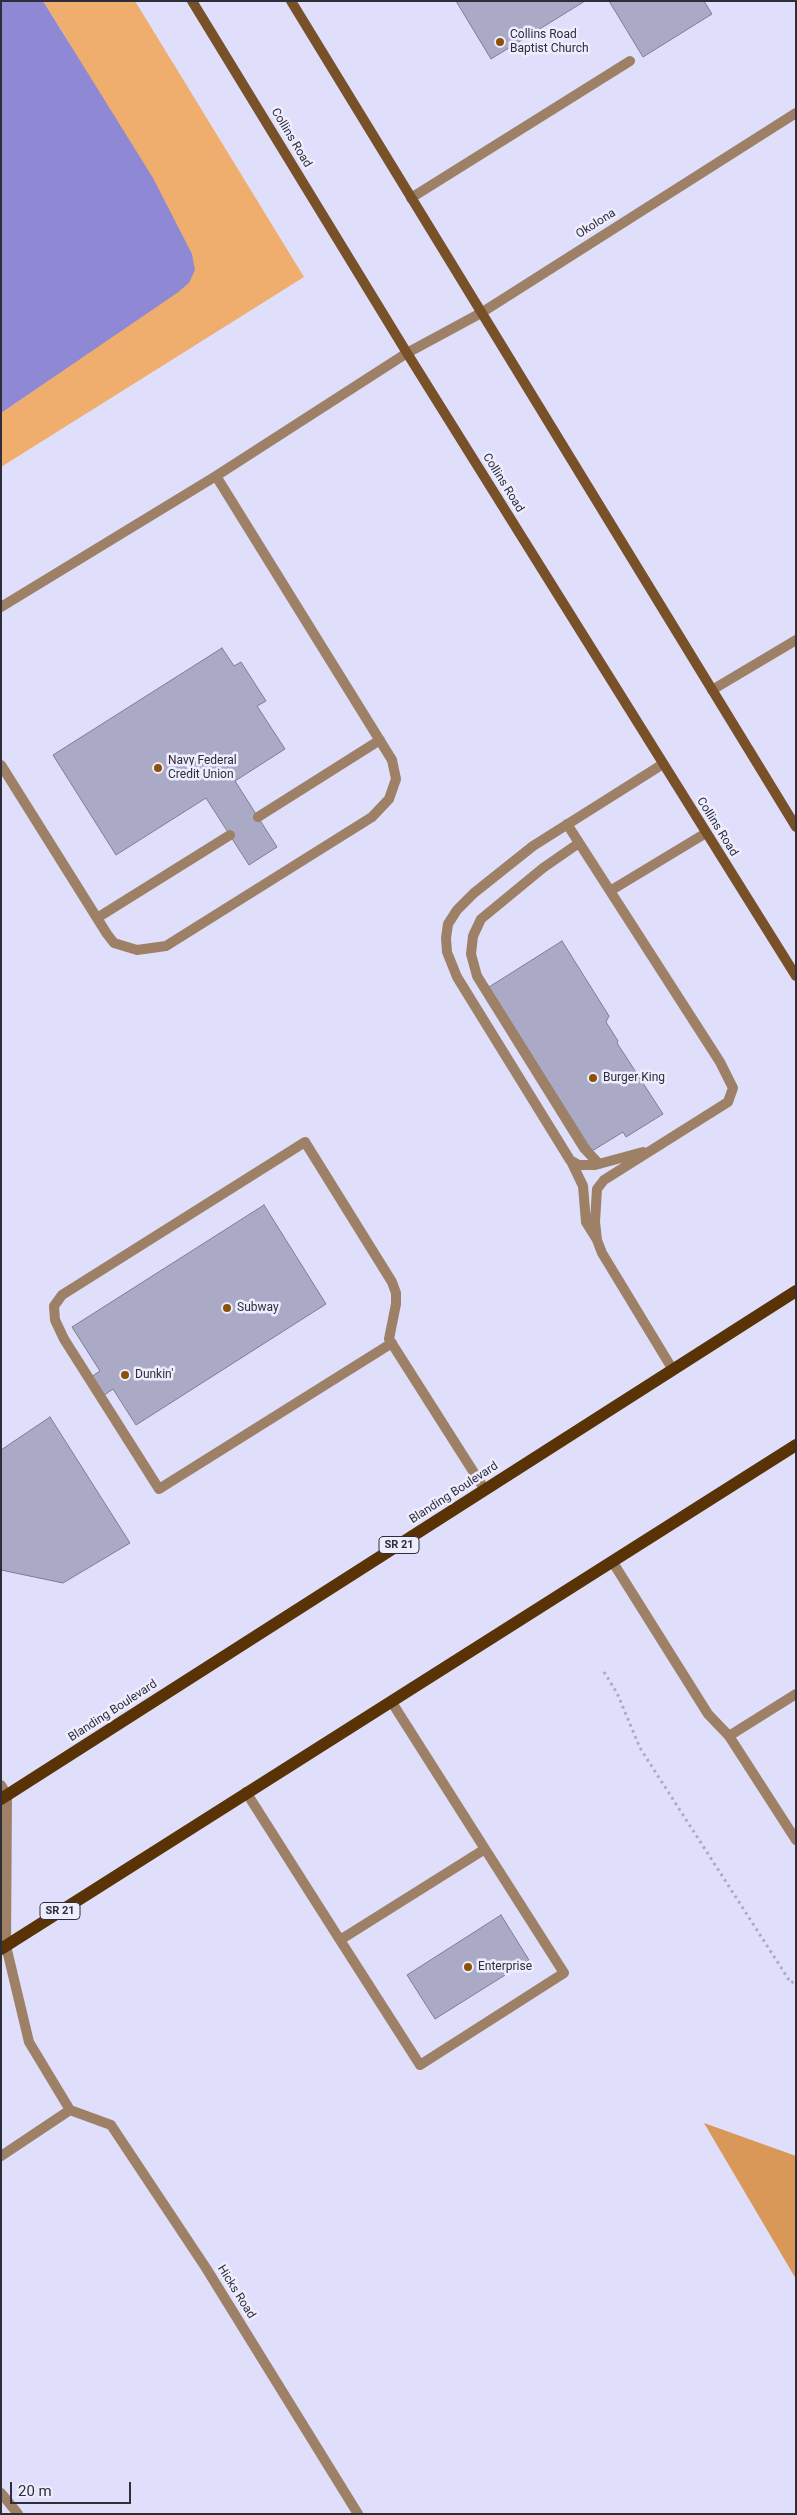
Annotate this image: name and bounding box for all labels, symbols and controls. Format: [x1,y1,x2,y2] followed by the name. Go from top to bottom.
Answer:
[510,28,589,56] place label: Collins Road Baptist Church
[494,36,506,48] marker: Collins Road Baptist Church
[268,106,314,170] street label: Collins Road
[573,206,619,242] street label: Okolona
[479,451,527,515] street label: Collins Road
[168,754,237,782] place label: Navy Federal Credit Union
[152,762,164,774] marker: Navy Federal Credit Union
[693,795,741,859] street label: Collins Road
[603,1071,665,1085] place label: Burger King
[587,1072,599,1084] marker: Burger King
[237,1301,279,1315] place label: Subway
[221,1302,233,1314] marker: Subway
[135,1368,173,1382] place label: Dunkin'
[119,1369,131,1381] marker: Dunkin'
[407,1459,501,1527] street label: Blanding Boulevard
[379,1536,419,1554] road number: SR 21
[66,1677,160,1745] street label: Blanding Boulevard
[40,1902,80,1920] road number: SR 21
[478,1960,532,1974] place label: Enterprise
[462,1961,474,1973] marker: Enterprise
[214,2263,258,2321] street label: Hicks Road
[12,2472,134,2504] scale bar
[18,2482,52,2500] text: 20 m

